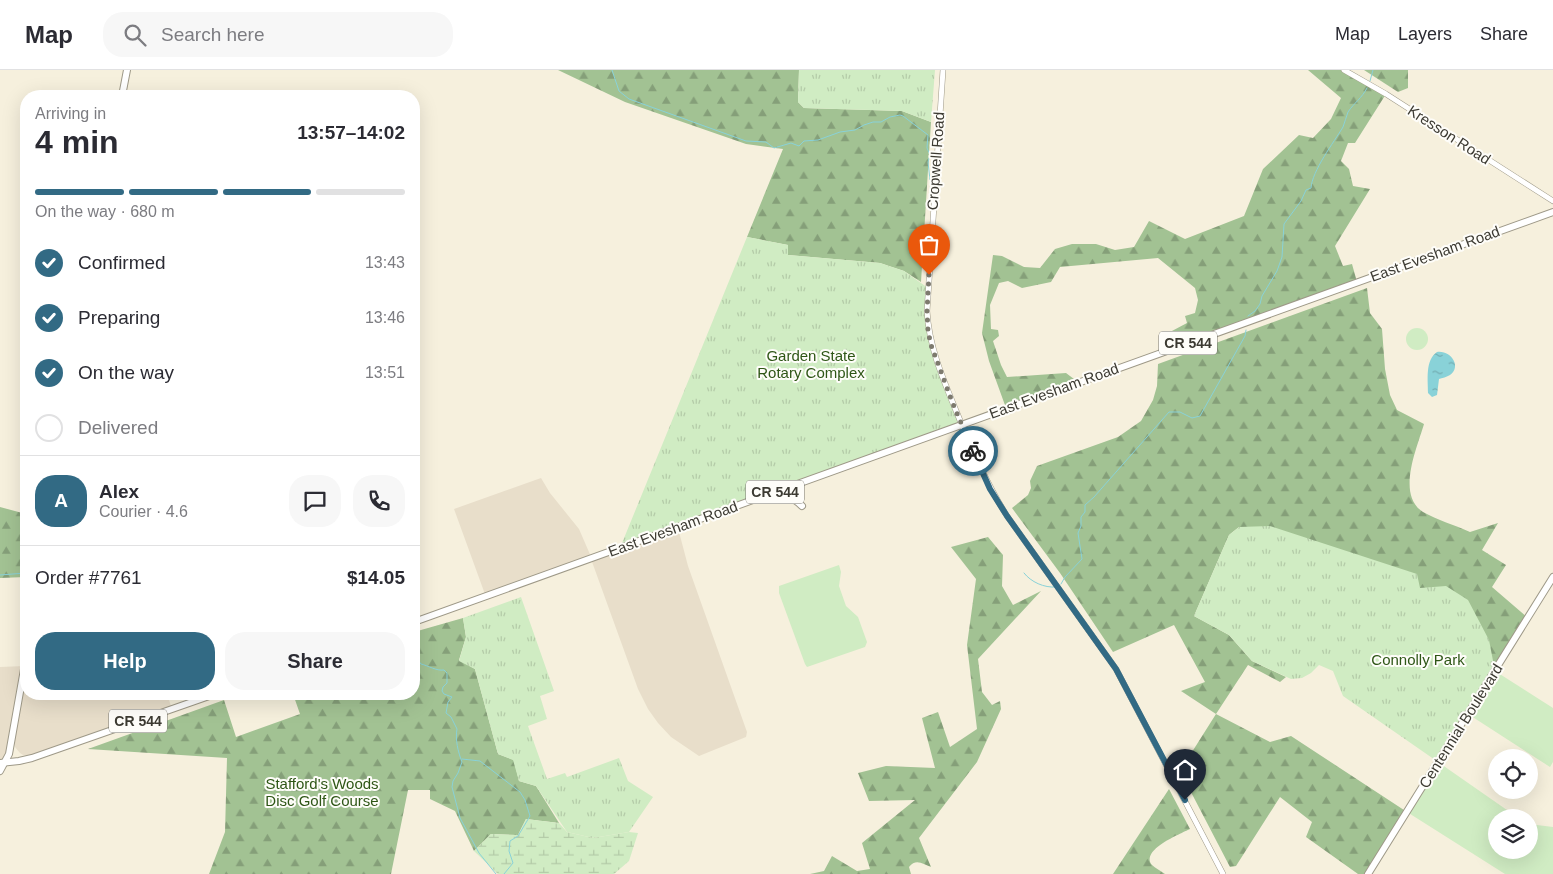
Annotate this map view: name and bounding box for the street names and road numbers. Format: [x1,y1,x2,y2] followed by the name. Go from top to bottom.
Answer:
[1405,102,1494,168] street label: Kresson Road
[924,111,947,211] street label: Cropwell Road
[1368,222,1502,285] street label: East Evesham Road
[1159,332,1217,354] road number: CR 544
[987,359,1121,422] street label: East Evesham Road
[746,481,804,504] road number: CR 544
[606,497,740,560] street label: East Evesham Road
[1415,660,1506,791] street label: Centennial Boulevard
[109,710,167,732] road number: CR 544

